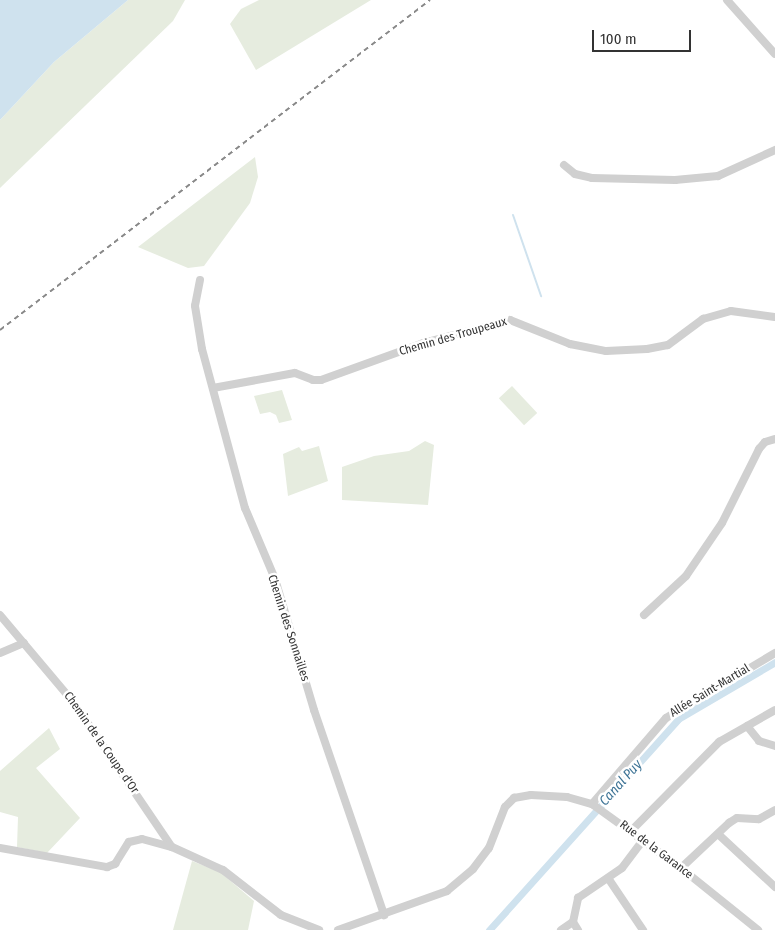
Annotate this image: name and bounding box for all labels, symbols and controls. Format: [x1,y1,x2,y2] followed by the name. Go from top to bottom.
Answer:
[595,20,694,52] scale bar
[600,30,637,48] text: 100 m
[398,315,508,359] street label: Chemin des Troupeaux
[264,573,312,683] street label: Chemin des Sonnailles
[667,661,753,721] street label: Allée Saint-Martial
[60,689,142,797] street label: Chemin de la Coupe d'Or
[596,757,646,809] water label: Canal Puy
[616,818,696,882] street label: Rue de la Garance

